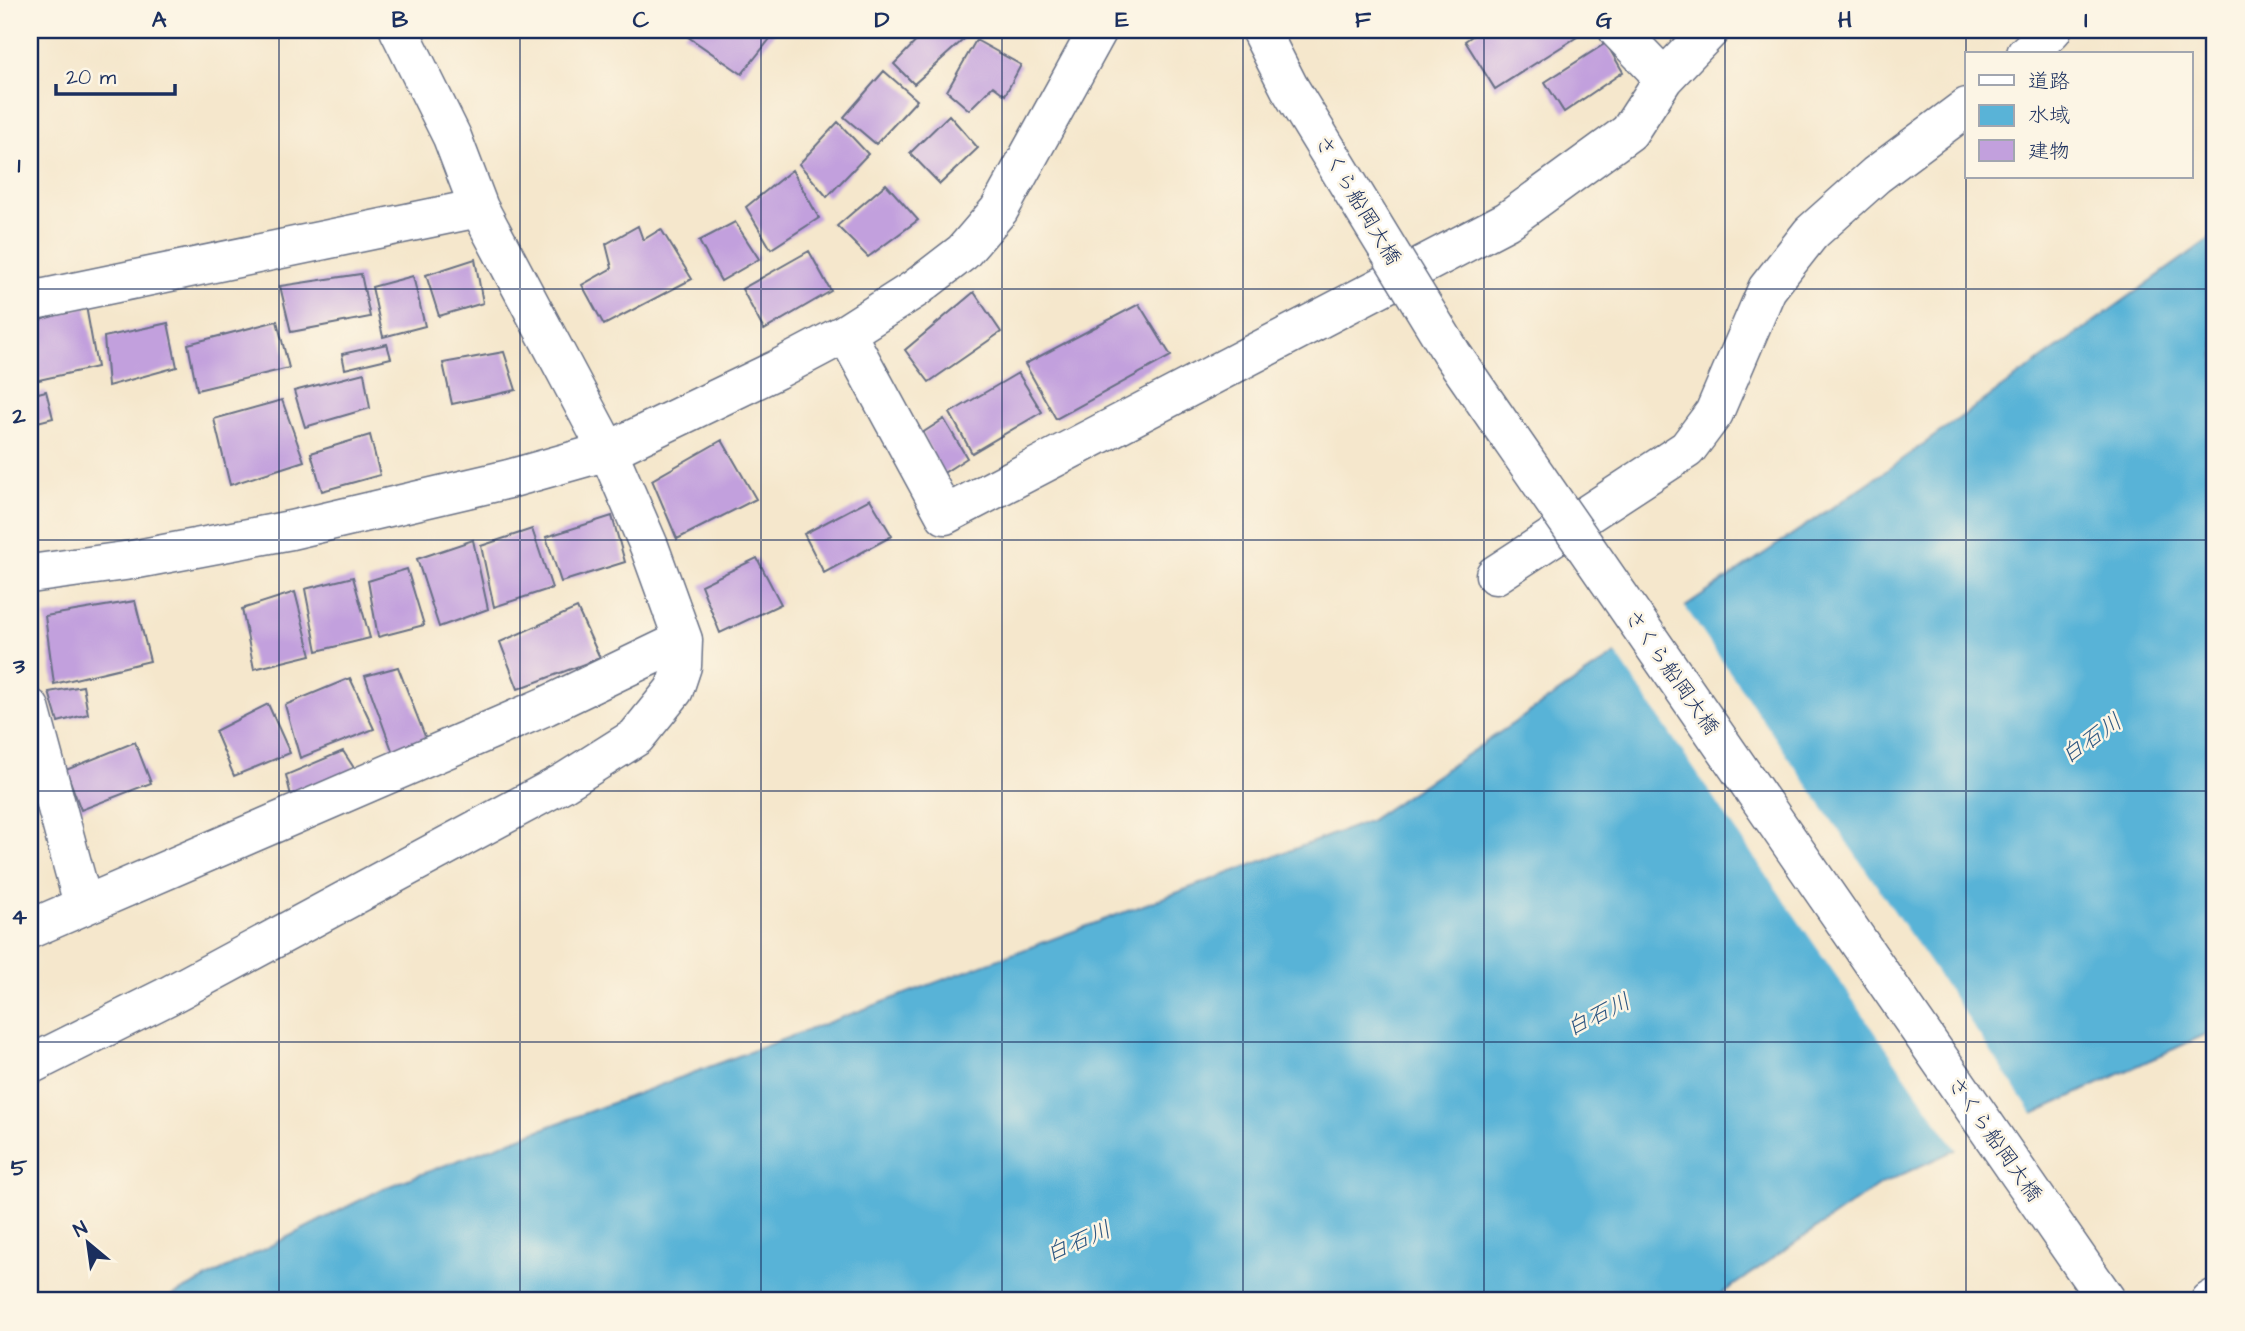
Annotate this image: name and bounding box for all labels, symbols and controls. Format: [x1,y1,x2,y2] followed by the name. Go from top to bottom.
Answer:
[152,4,167,36] text: A
[392,4,409,36] text: B
[633,4,650,36] text: C
[875,4,890,36] text: D
[1115,4,1129,36] text: E
[1355,4,1372,36] text: F
[1596,4,1612,36] text: G
[1838,4,1852,36] text: H
[2084,4,2088,36] text: I
[56,52,175,96] scale bar
[1965,52,2192,178] legend
[66,63,117,92] text: 20 m
[2028,67,2070,96] text: 道路
[2028,101,2070,130] text: 水域
[1307,130,1408,271] street label: さくら船岡大橋
[2028,137,2070,166] text: 建物
[18,149,21,181] text: 1
[11,400,26,432] text: 2
[1618,604,1726,741] street label: さくら船岡大橋
[12,650,25,682] text: 3
[2054,706,2129,772] water label: 白石川
[11,901,27,933] text: 4
[1560,985,1636,1044] water label: 白石川
[1941,1071,2049,1208] street label: さくら船岡大橋
[11,1152,28,1184] text: 5
[52,1208,122,1278] north arrow
[1040,1214,1116,1270] water label: 白石川
[69,1215,92,1244] text: N

